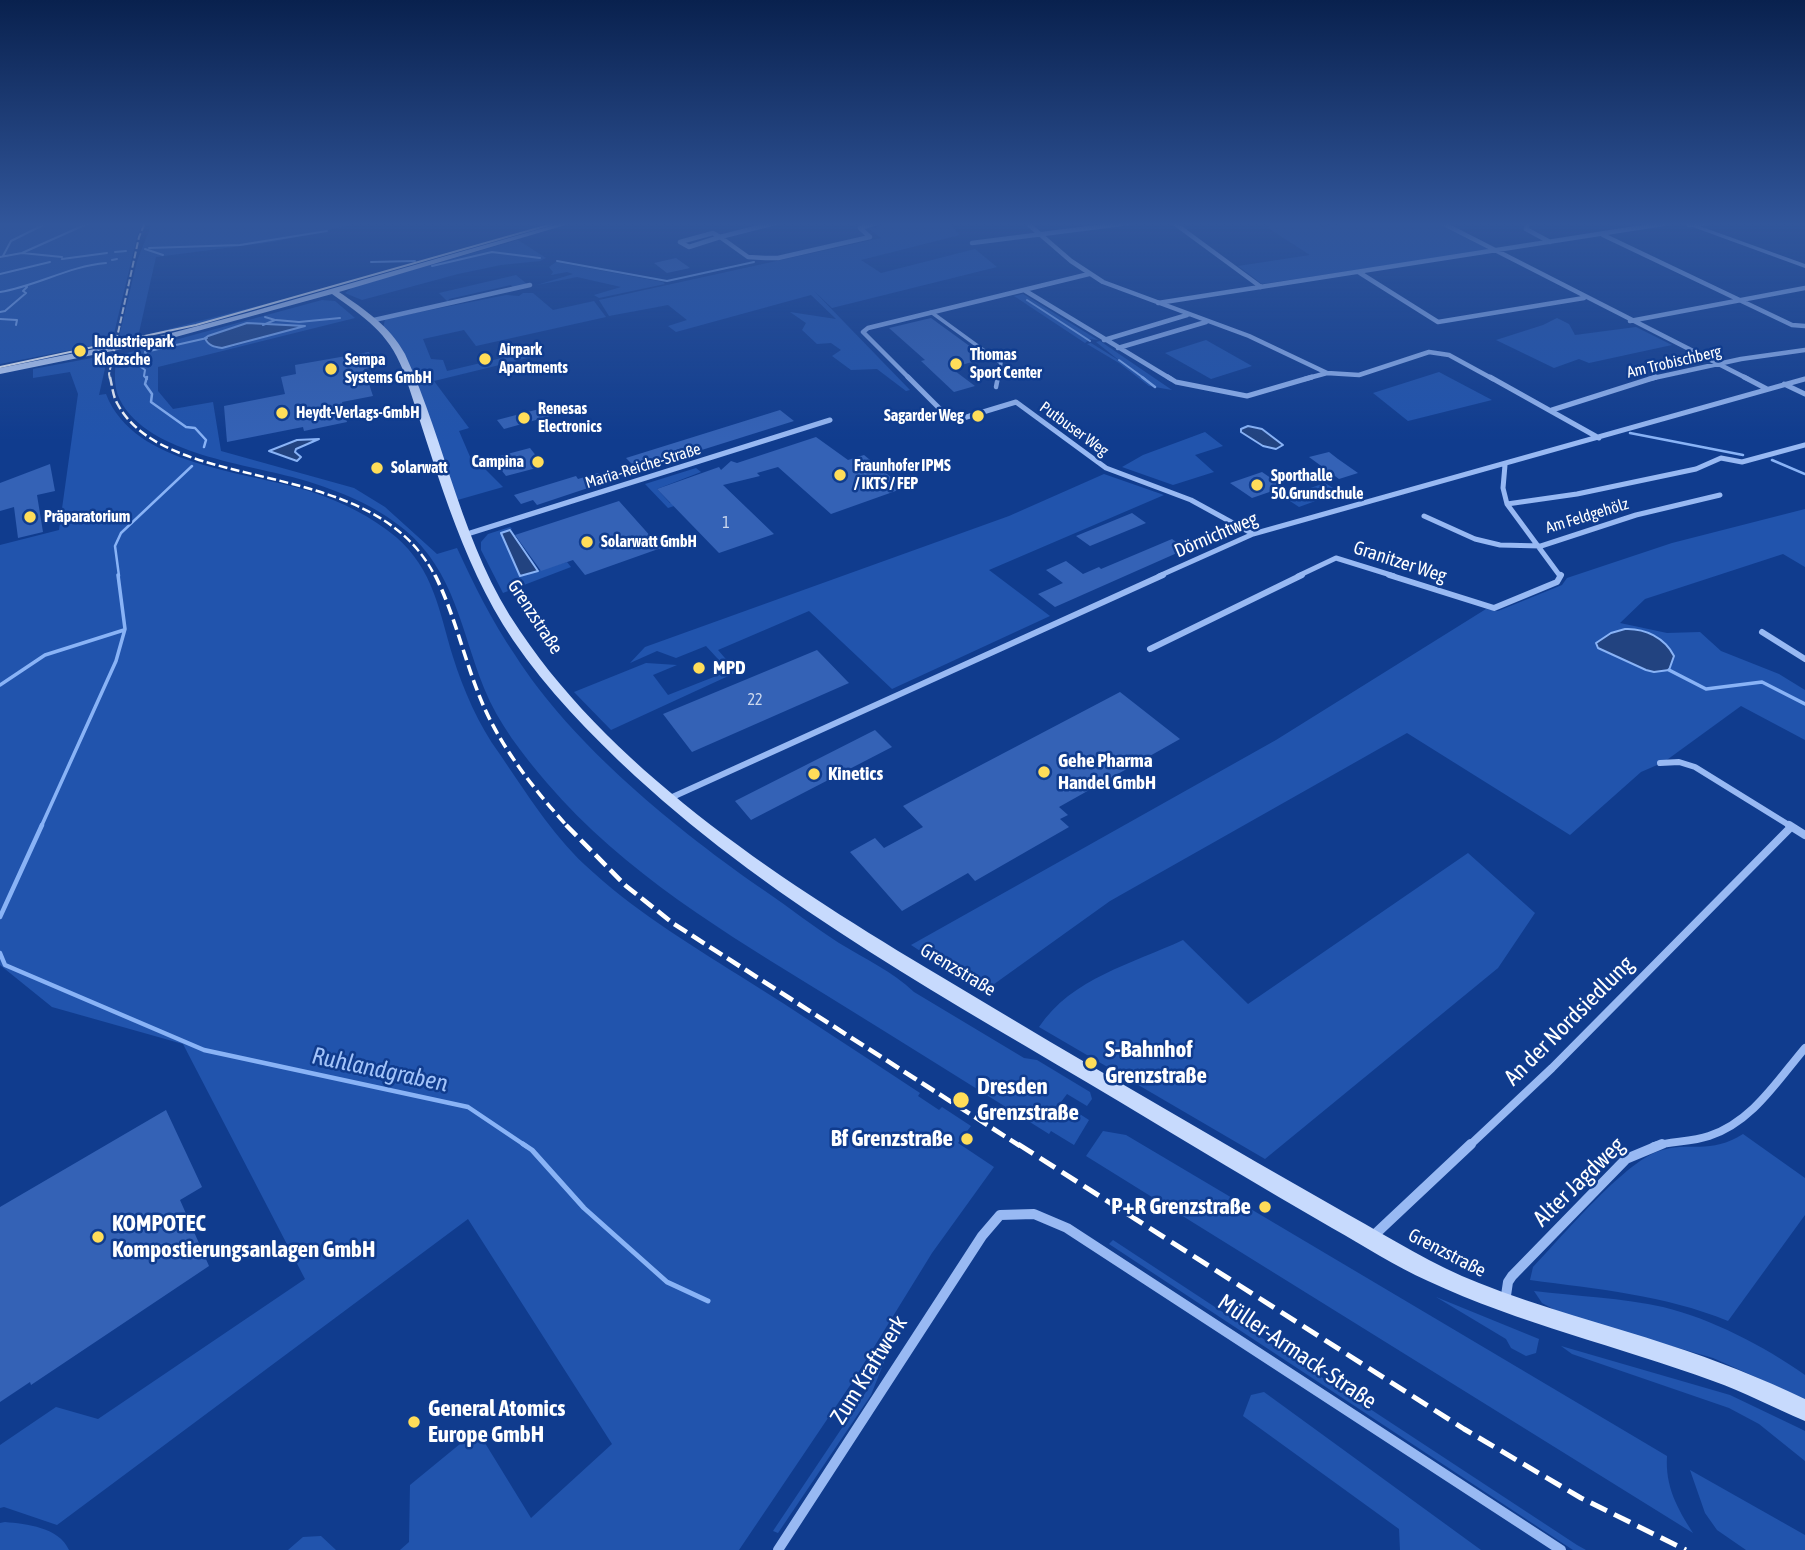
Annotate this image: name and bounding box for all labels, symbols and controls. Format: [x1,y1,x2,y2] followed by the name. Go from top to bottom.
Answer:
[94,332,174,370] place label: Industriepark Klotzsche
[499,340,568,378] place label: Airpark Apartments
[1625,342,1723,382] street label: Am Trobischberg
[72,343,88,359] marker: Industriepark Klotzsche
[970,345,1042,383] place label: Thomas Sport Center
[345,350,432,388] place label: Sempa Systems GmbH
[477,351,493,367] marker: Airpark Apartments
[948,356,964,372] marker: Thomas Sport Center
[323,361,339,377] marker: Sempa Systems GmbH
[1036,398,1112,460] street label: Putbuser Weg
[538,399,602,437] place label: Renesas Electronics
[296,403,419,423] place label: Heydt-Verlags-GmbH
[274,405,290,421] marker: Heydt-Verlags-GmbH
[884,406,964,426] place label: Sagarder Weg
[970,408,986,424] marker: Sagarder Weg
[516,410,532,426] marker: Renesas Electronics
[583,439,703,493] street label: Maria-Reiche-Straße
[471,452,524,472] place label: Campina
[530,454,546,470] marker: Campina
[854,456,951,494] place label: Fraunhofer IPMS / IKTS / FEP
[391,458,448,478] place label: Solarwatt
[369,460,385,476] marker: Solarwatt
[1271,466,1364,504] place label: Sporthalle 50.Grundschule
[832,467,848,483] marker: Fraunhofer IPMS / IKTS / FEP
[1249,477,1265,493] marker: Sporthalle 50.Grundschule
[1543,494,1631,538] street label: Am Feldgehölz
[44,507,130,527] place label: Präparatorium
[1171,507,1261,563] street label: Dörnichtweg
[22,509,38,525] marker: Präparatorium
[722,513,730,533] house number: 1
[601,532,697,552] place label: Solarwatt GmbH
[579,534,595,550] marker: Solarwatt GmbH
[1351,536,1449,588] street label: Granitzer Weg
[503,576,567,658] street label: Grenzstraße
[713,657,746,679] place label: MPD
[691,660,707,676] marker: MPD
[747,690,763,710] house number: 22
[1058,750,1156,794] place label: Gehe Pharma Handel GmbH
[828,763,883,785] place label: Kinetics
[1036,764,1052,780] marker: Gehe Pharma Handel GmbH
[806,766,822,782] marker: Kinetics
[916,939,1000,1001] street label: Grenzstraße
[1498,950,1640,1092] street label: An der Nordsiedlung
[1105,1036,1207,1090] place label: S-Bahnhof Grenzstraße
[309,1042,451,1098] water label: Ruhlandgraben
[1083,1055,1099,1071] marker: S-Bahnhof Grenzstraße
[977,1073,1079,1127] place label: Dresden Grenzstraße
[951,1090,971,1110] marker: Dresden Grenzstraße
[831,1125,953,1153] place label: Bf Grenzstraße
[959,1131,975,1147] marker: Bf Grenzstraße
[1528,1132,1630,1232] street label: Alter Jagdweg
[1111,1193,1251,1221] place label: P+R Grenzstraße
[1257,1199,1273,1215] marker: P+R Grenzstraße
[112,1210,375,1264] place label: KOMPOTEC Kompostierungsanlagen GmbH
[1404,1224,1490,1282] street label: Grenzstraße
[90,1229,106,1245] marker: KOMPOTEC Kompostierungsanlagen GmbH
[1212,1289,1382,1415] street label: Müller-Armack-Straße
[825,1310,913,1430] street label: Zum Kraftwerk
[428,1395,565,1449] place label: General Atomics Europe GmbH
[406,1414,422,1430] marker: General Atomics Europe GmbH

